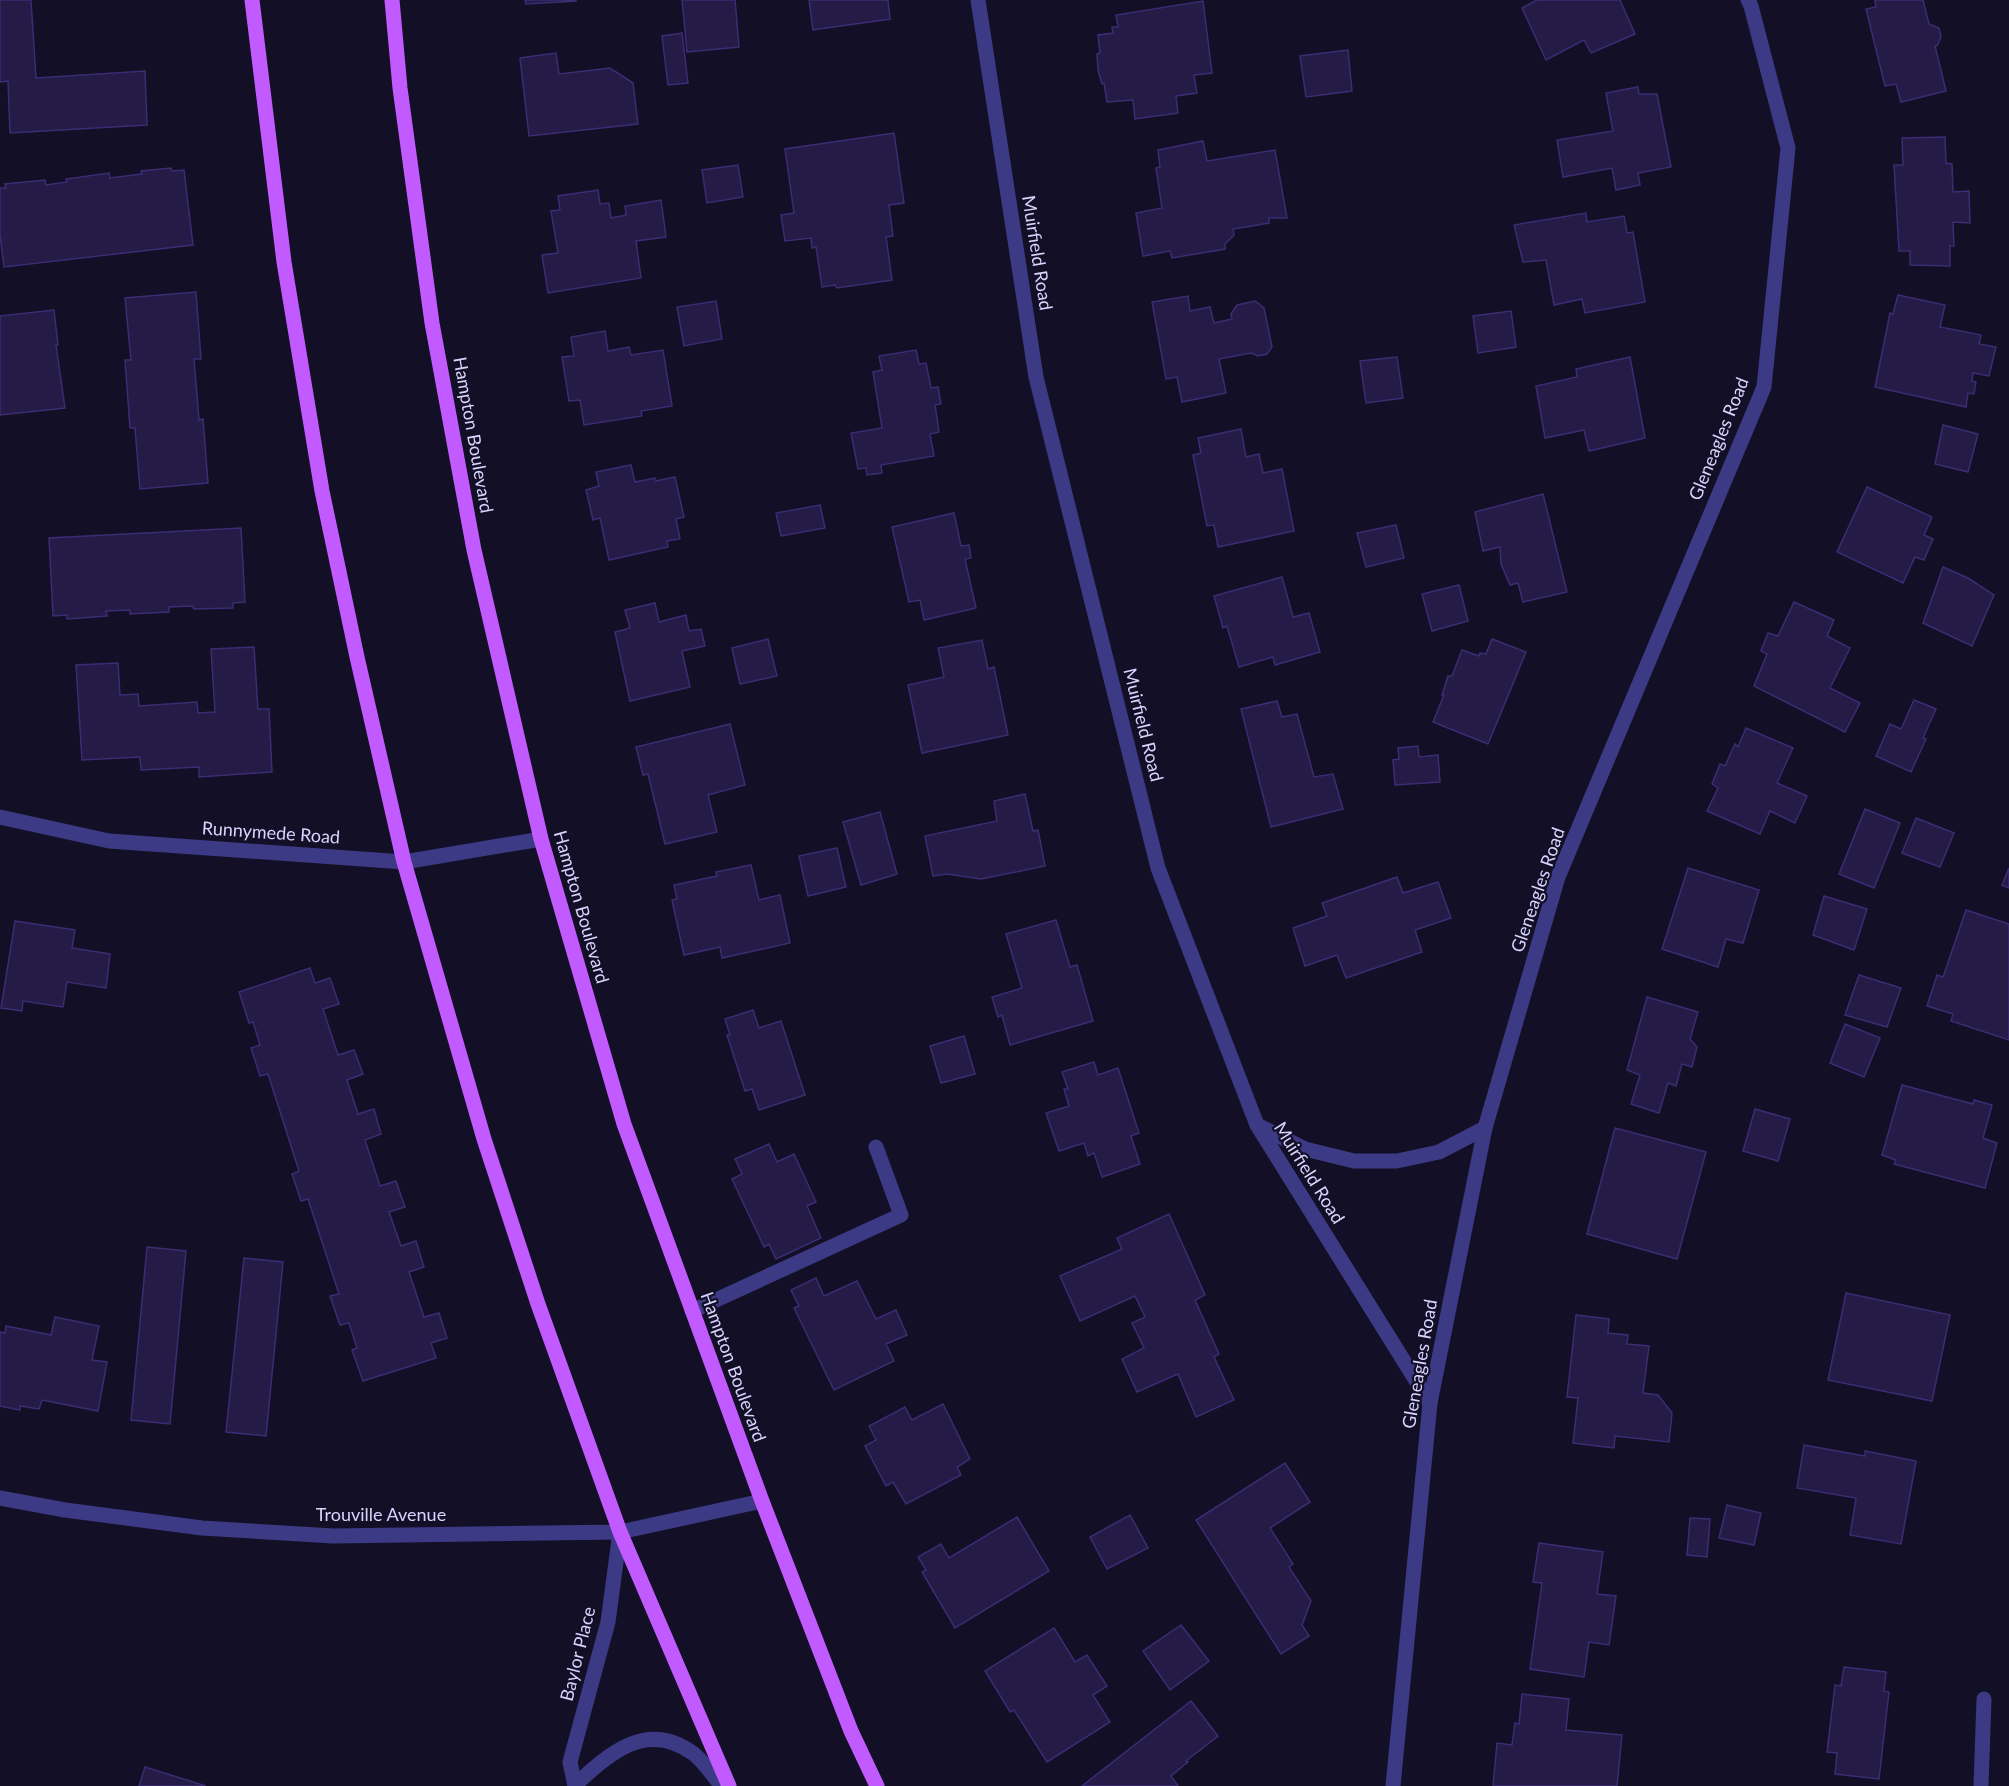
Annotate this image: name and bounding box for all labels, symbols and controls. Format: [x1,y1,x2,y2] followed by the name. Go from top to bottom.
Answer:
[1018,194,1058,312] street label: Muirfield Road
[449,355,499,515] street label: Hampton Boulevard
[1683,374,1753,503] street label: Gleneagles Road
[1119,666,1169,784] street label: Muirfield Road
[201,816,341,848] street label: Runnymede Road
[1505,824,1569,955] street label: Gleneagles Road
[550,828,614,986] street label: Hampton Boulevard
[1270,1117,1350,1228] street label: Muirfield Road
[697,1289,771,1445] street label: Hampton Boulevard
[1397,1298,1441,1430] street label: Gleneagles Road
[316,1503,446,1525] street label: Trouville Avenue
[555,1604,599,1703] street label: Baylor Place

